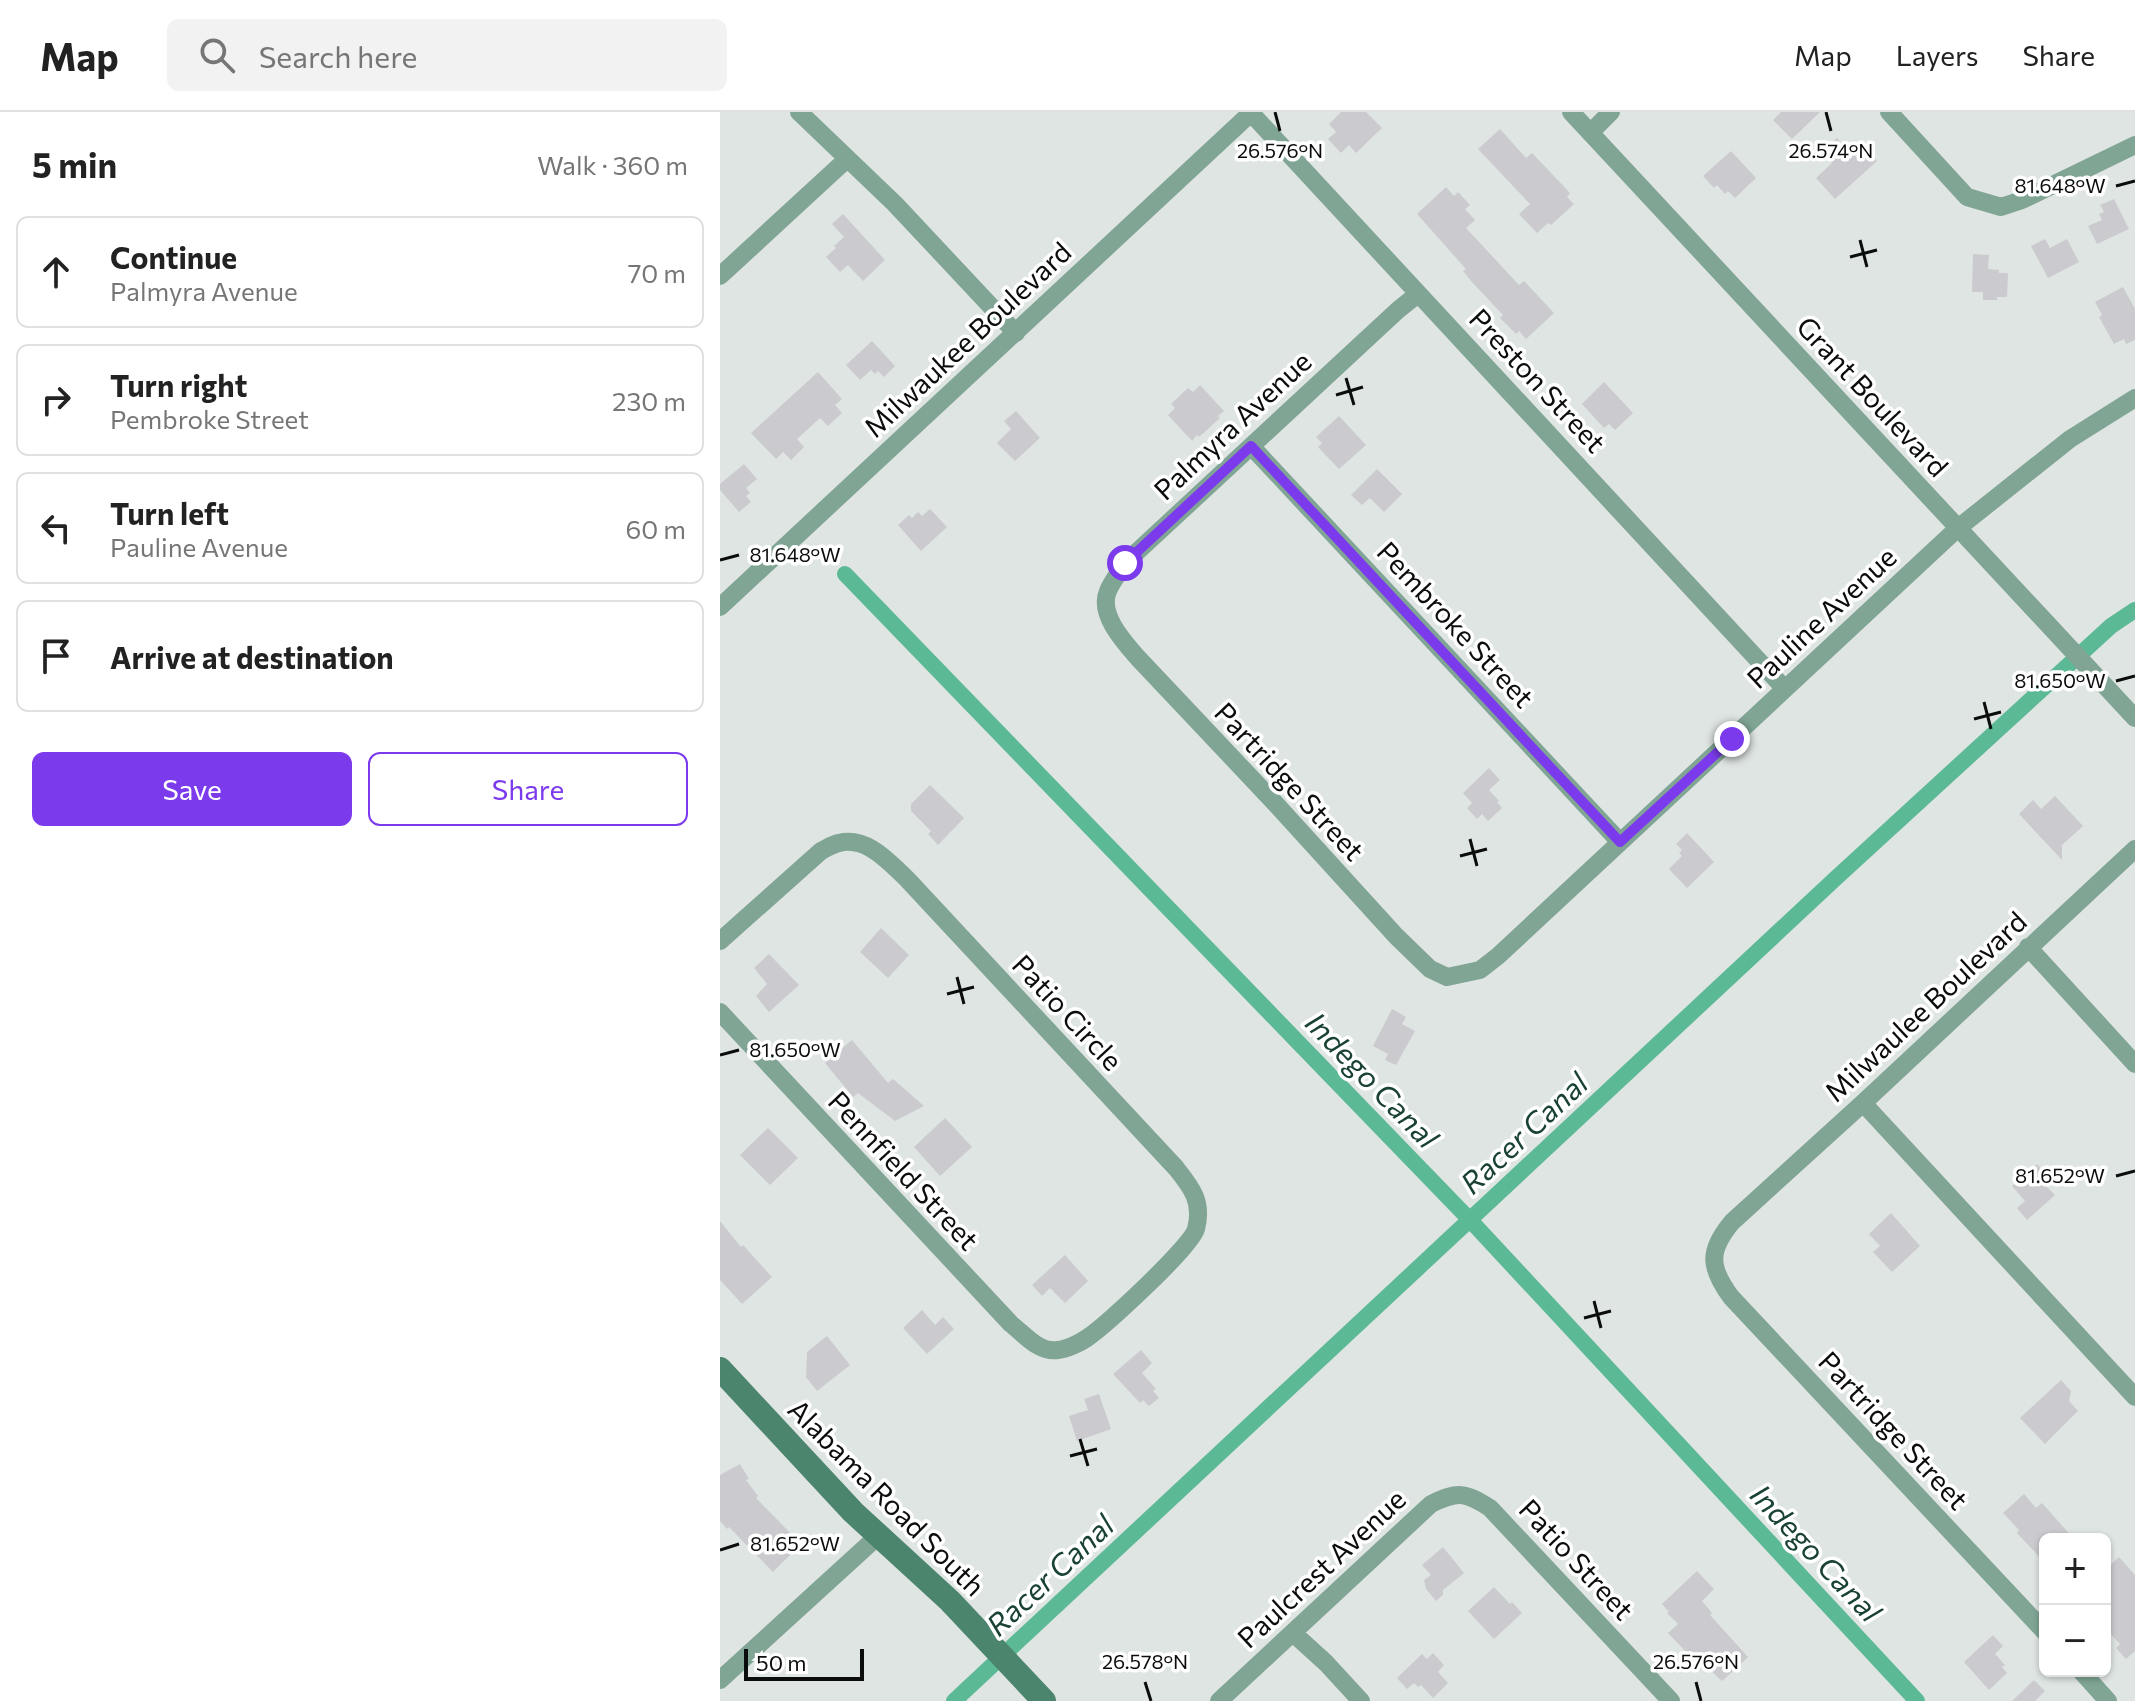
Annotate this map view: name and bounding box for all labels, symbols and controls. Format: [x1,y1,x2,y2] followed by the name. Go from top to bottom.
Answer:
[167,19,727,91] search box
[40,32,119,79] text: Map
[195,33,239,77] icon: search
[259,37,417,74] text: Search here
[1794,38,1852,72] text: Map
[1896,38,1978,72] text: Layers
[2022,38,2095,72] text: Share
[1237,138,1323,162] text: 26.576°N
[1789,138,1873,162] text: 26.574°N
[32,143,117,185] text: 5 min
[537,149,688,180] text: Walk · 360 m
[2014,173,2106,197] text: 81.648°W
[856,234,1078,444] street label: Milwaukee Boulevard
[110,238,237,275] text: Continue
[34,250,78,294] icon: ahead
[628,257,686,288] text: 70 m
[110,275,298,306] text: Palmyra Avenue
[1463,301,1613,459] street label: Preston Street
[1790,309,1956,483] street label: Grant Boulevard
[1146,344,1318,506] street label: Palmyra Avenue
[110,366,247,403] text: Turn right
[34,378,78,422] icon: right
[612,385,686,416] text: 230 m
[110,403,309,434] text: Pembroke Street
[110,494,229,531] text: Turn left
[34,506,78,550] icon: left
[626,513,686,544] text: 60 m
[110,531,288,562] text: Pauline Avenue
[1371,534,1541,714] street label: Pembroke Street
[1739,539,1903,695] street label: Pauline Avenue
[749,542,841,566] text: 81.648°W
[1107,545,1143,581] route start
[34,634,78,678] icon: arrive
[110,638,394,675] text: Arrive at destination
[2014,668,2106,692] text: 81.650°W
[1208,695,1372,867] street label: Partridge Street
[1714,721,1750,757] route end
[32,752,352,826] button: Save
[368,752,688,826] button: Share
[1817,904,2033,1108] street label: Milwaulee Boulevard
[1006,947,1130,1077] street label: Patio Circle
[1299,1003,1448,1156] water label: Indego Canal
[749,1037,841,1061] text: 81.650°W
[1452,1063,1595,1200] water label: Racer Canal
[822,1084,986,1256] street label: Pennfield Street
[2015,1163,2105,1187] text: 81.652°W
[1812,1344,1976,1516] street label: Partridge Street
[782,1392,992,1602] street label: Alabama Road South
[1744,1475,1891,1630] water label: Indego Canal
[1230,1482,1412,1654] street label: Paulcrest Avenue
[1513,1492,1641,1626] street label: Patio Street
[978,1505,1121,1642] water label: Racer Canal
[750,1531,840,1555] text: 81.652°W
[2039,1533,2111,1677] map controls
[2039,1533,2111,1605] button: +
[2039,1605,2111,1677] button: −
[744,1645,864,1681] scale bar
[756,1649,806,1676] text: 50 m
[1102,1649,1188,1673] text: 26.578°N
[1653,1649,1739,1673] text: 26.576°N

